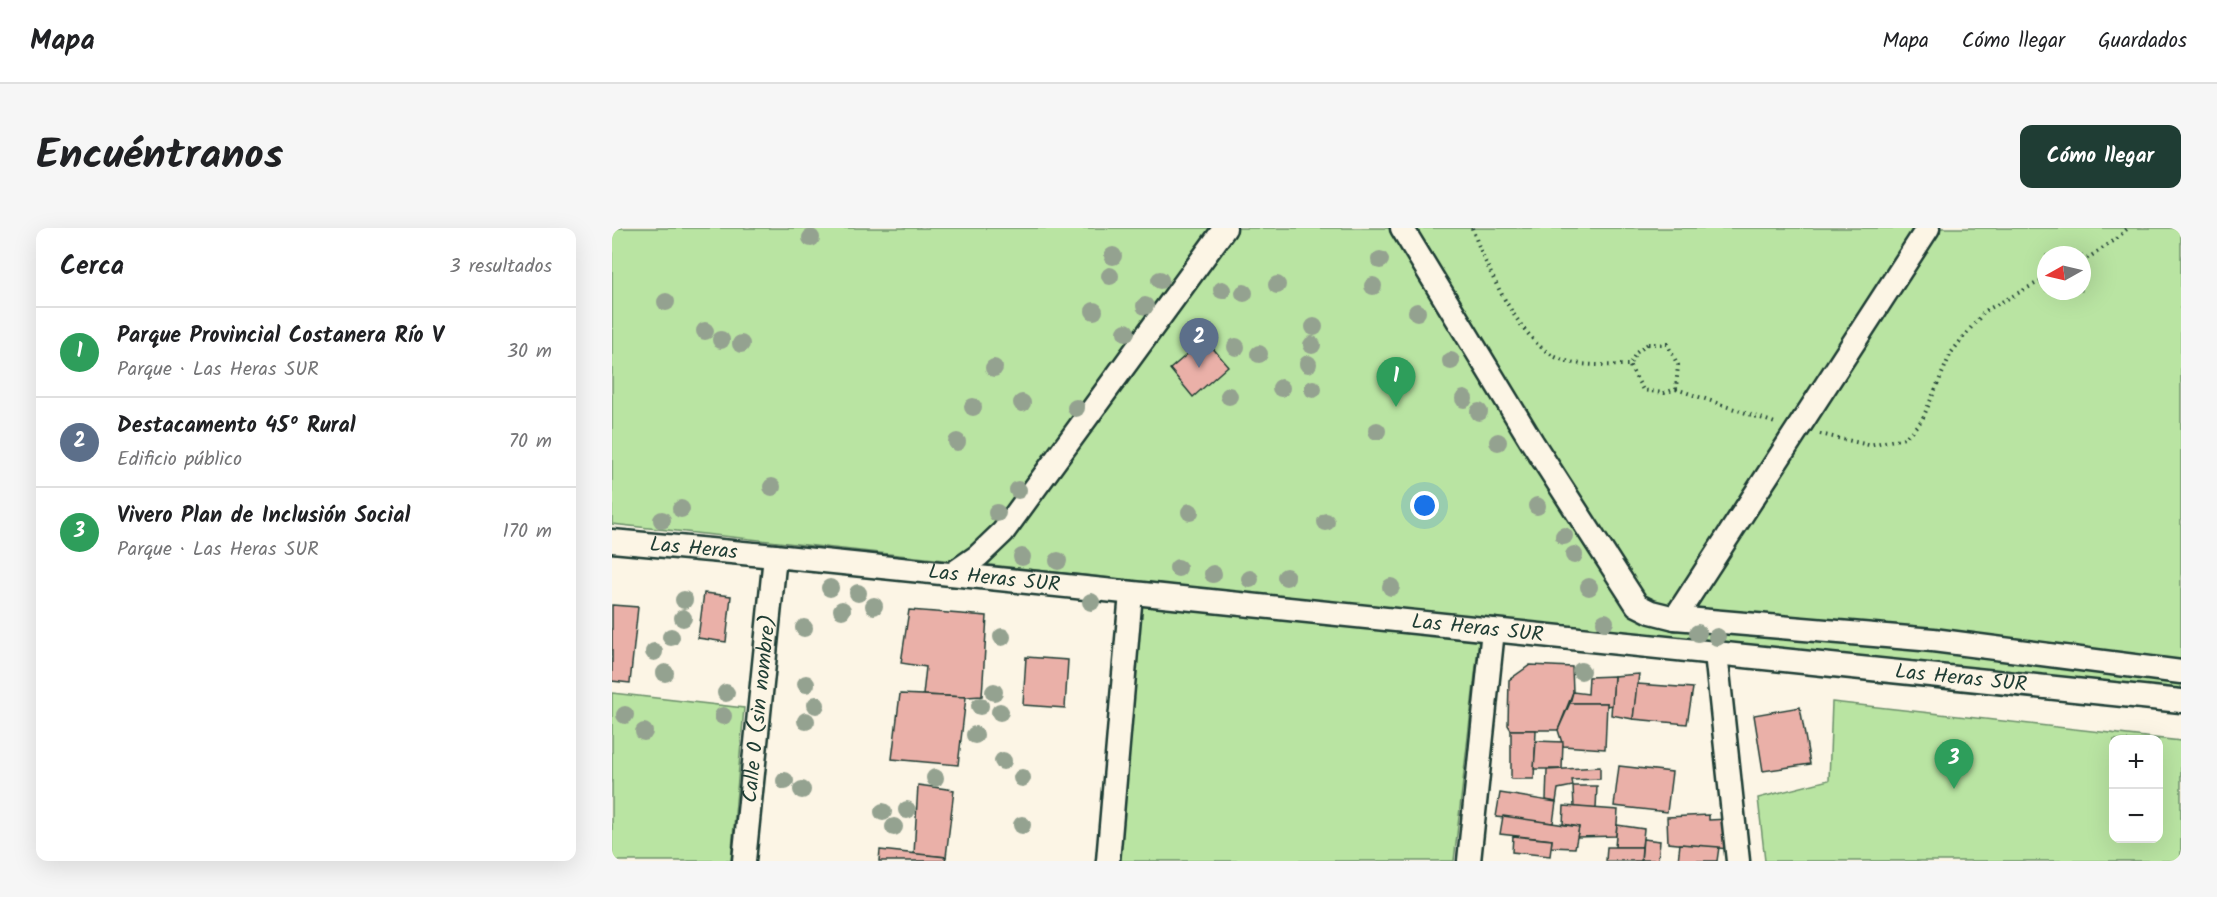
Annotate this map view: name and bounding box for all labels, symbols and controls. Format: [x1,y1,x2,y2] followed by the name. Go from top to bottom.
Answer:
[30,19,95,64] text: Mapa
[1882,25,1929,58] text: Mapa
[1962,25,2065,58] text: Cómo llegar
[2098,25,2187,58] text: Guardados
[36,123,283,190] text: Encuéntranos
[2020,125,2181,188] button: Cómo llegar
[60,246,124,288] text: Cerca
[2037,246,2091,300] north arrow
[449,251,552,283] text: 3 resultados
[1180,318,1218,368] pin: 2
[117,319,444,354] text: Parque Provincial Costanera Río V
[76,336,83,368] text: 1
[507,336,552,368] text: 30 m
[117,354,319,386] text: Parque · Las Heras SUR
[1376,358,1416,407] pin: 1
[117,409,356,444] text: Destacamento 45º Rural
[74,426,85,458] text: 2
[509,426,552,458] text: 70 m
[117,444,242,476] text: Edificio público
[1410,491,1439,520] your location
[117,499,410,534] text: Vivero Plan de Inclusión Social
[74,516,85,548] text: 3
[503,516,552,548] text: 170 m
[648,528,739,569] street label: Las Heras
[117,534,319,566] text: Parque · Las Heras SUR
[927,555,1062,602] street label: Las Heras SUR
[1410,605,1545,652] street label: Las Heras SUR
[734,613,785,804] street label: Calle 0 (sin nombre)
[1893,655,2029,702] street label: Las Heras SUR
[2109,735,2163,843] map controls
[2109,735,2163,789] button: +
[1934,740,1974,789] pin: 3
[2109,789,2163,843] button: −

